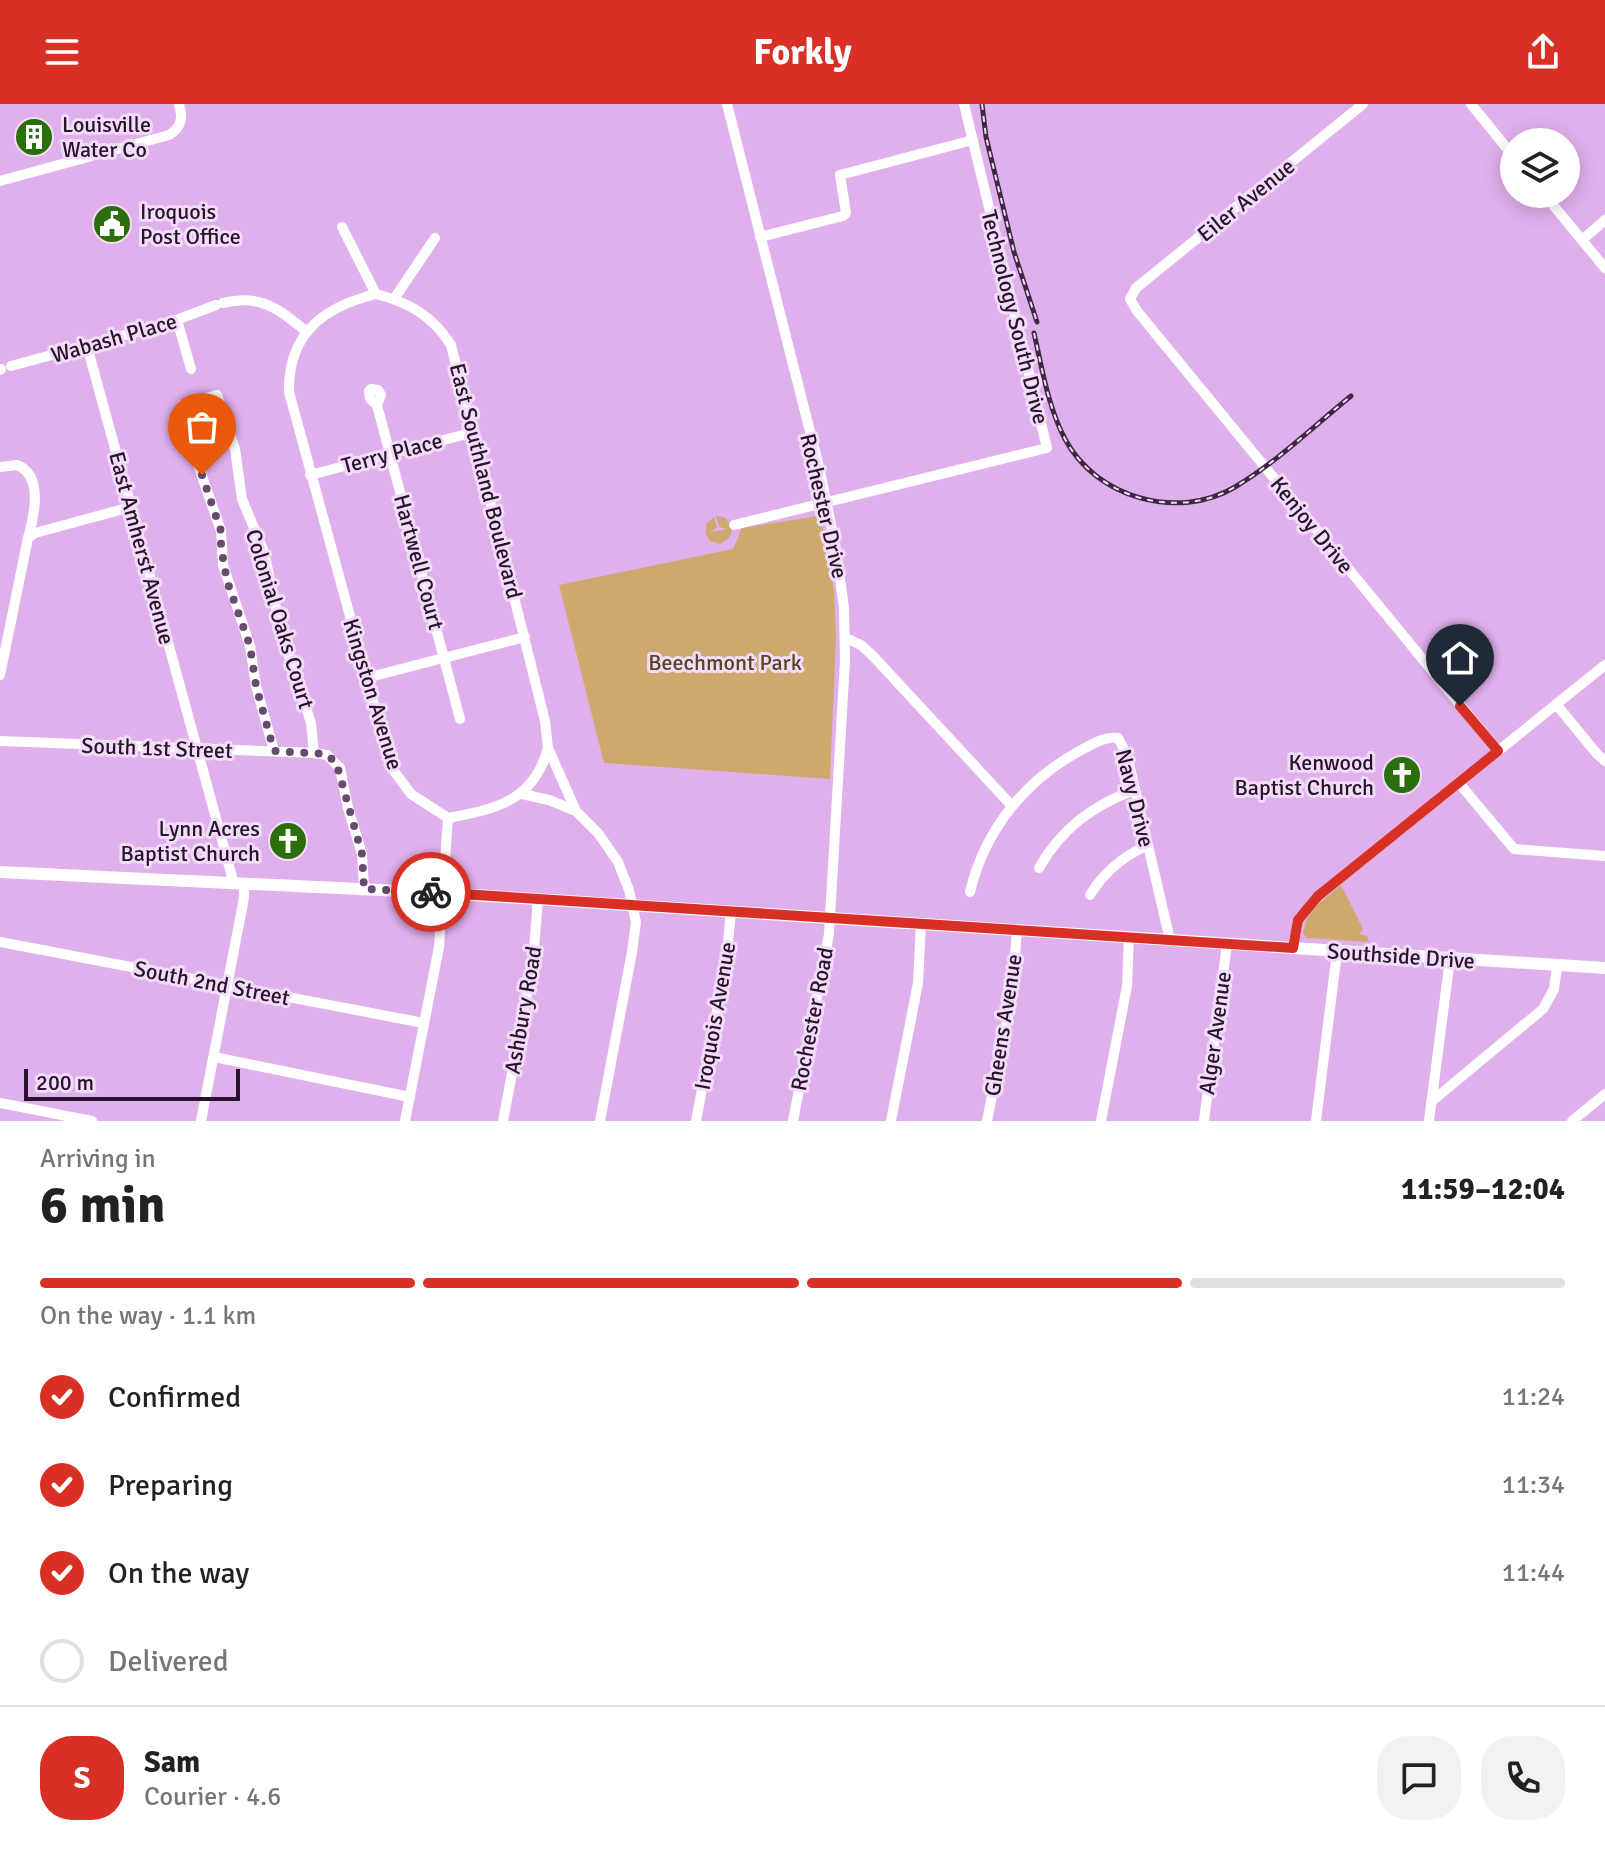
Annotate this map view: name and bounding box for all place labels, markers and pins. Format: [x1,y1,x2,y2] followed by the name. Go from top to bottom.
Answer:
[62,111,151,163] place label: Louisville Water Co
[13,116,55,158] building icon: Louisville Water Co
[140,198,241,250] place label: Iroquois Post Office
[91,203,133,245] public building icon: Iroquois Post Office
[168,393,236,475] pin
[1426,624,1494,706] pin
[1235,749,1374,801] place label: Kenwood Baptist Church
[1381,754,1423,796] church icon: Kenwood Baptist Church
[121,815,260,867] place label: Lynn Acres Baptist Church
[267,820,309,862] church icon: Lynn Acres Baptist Church

